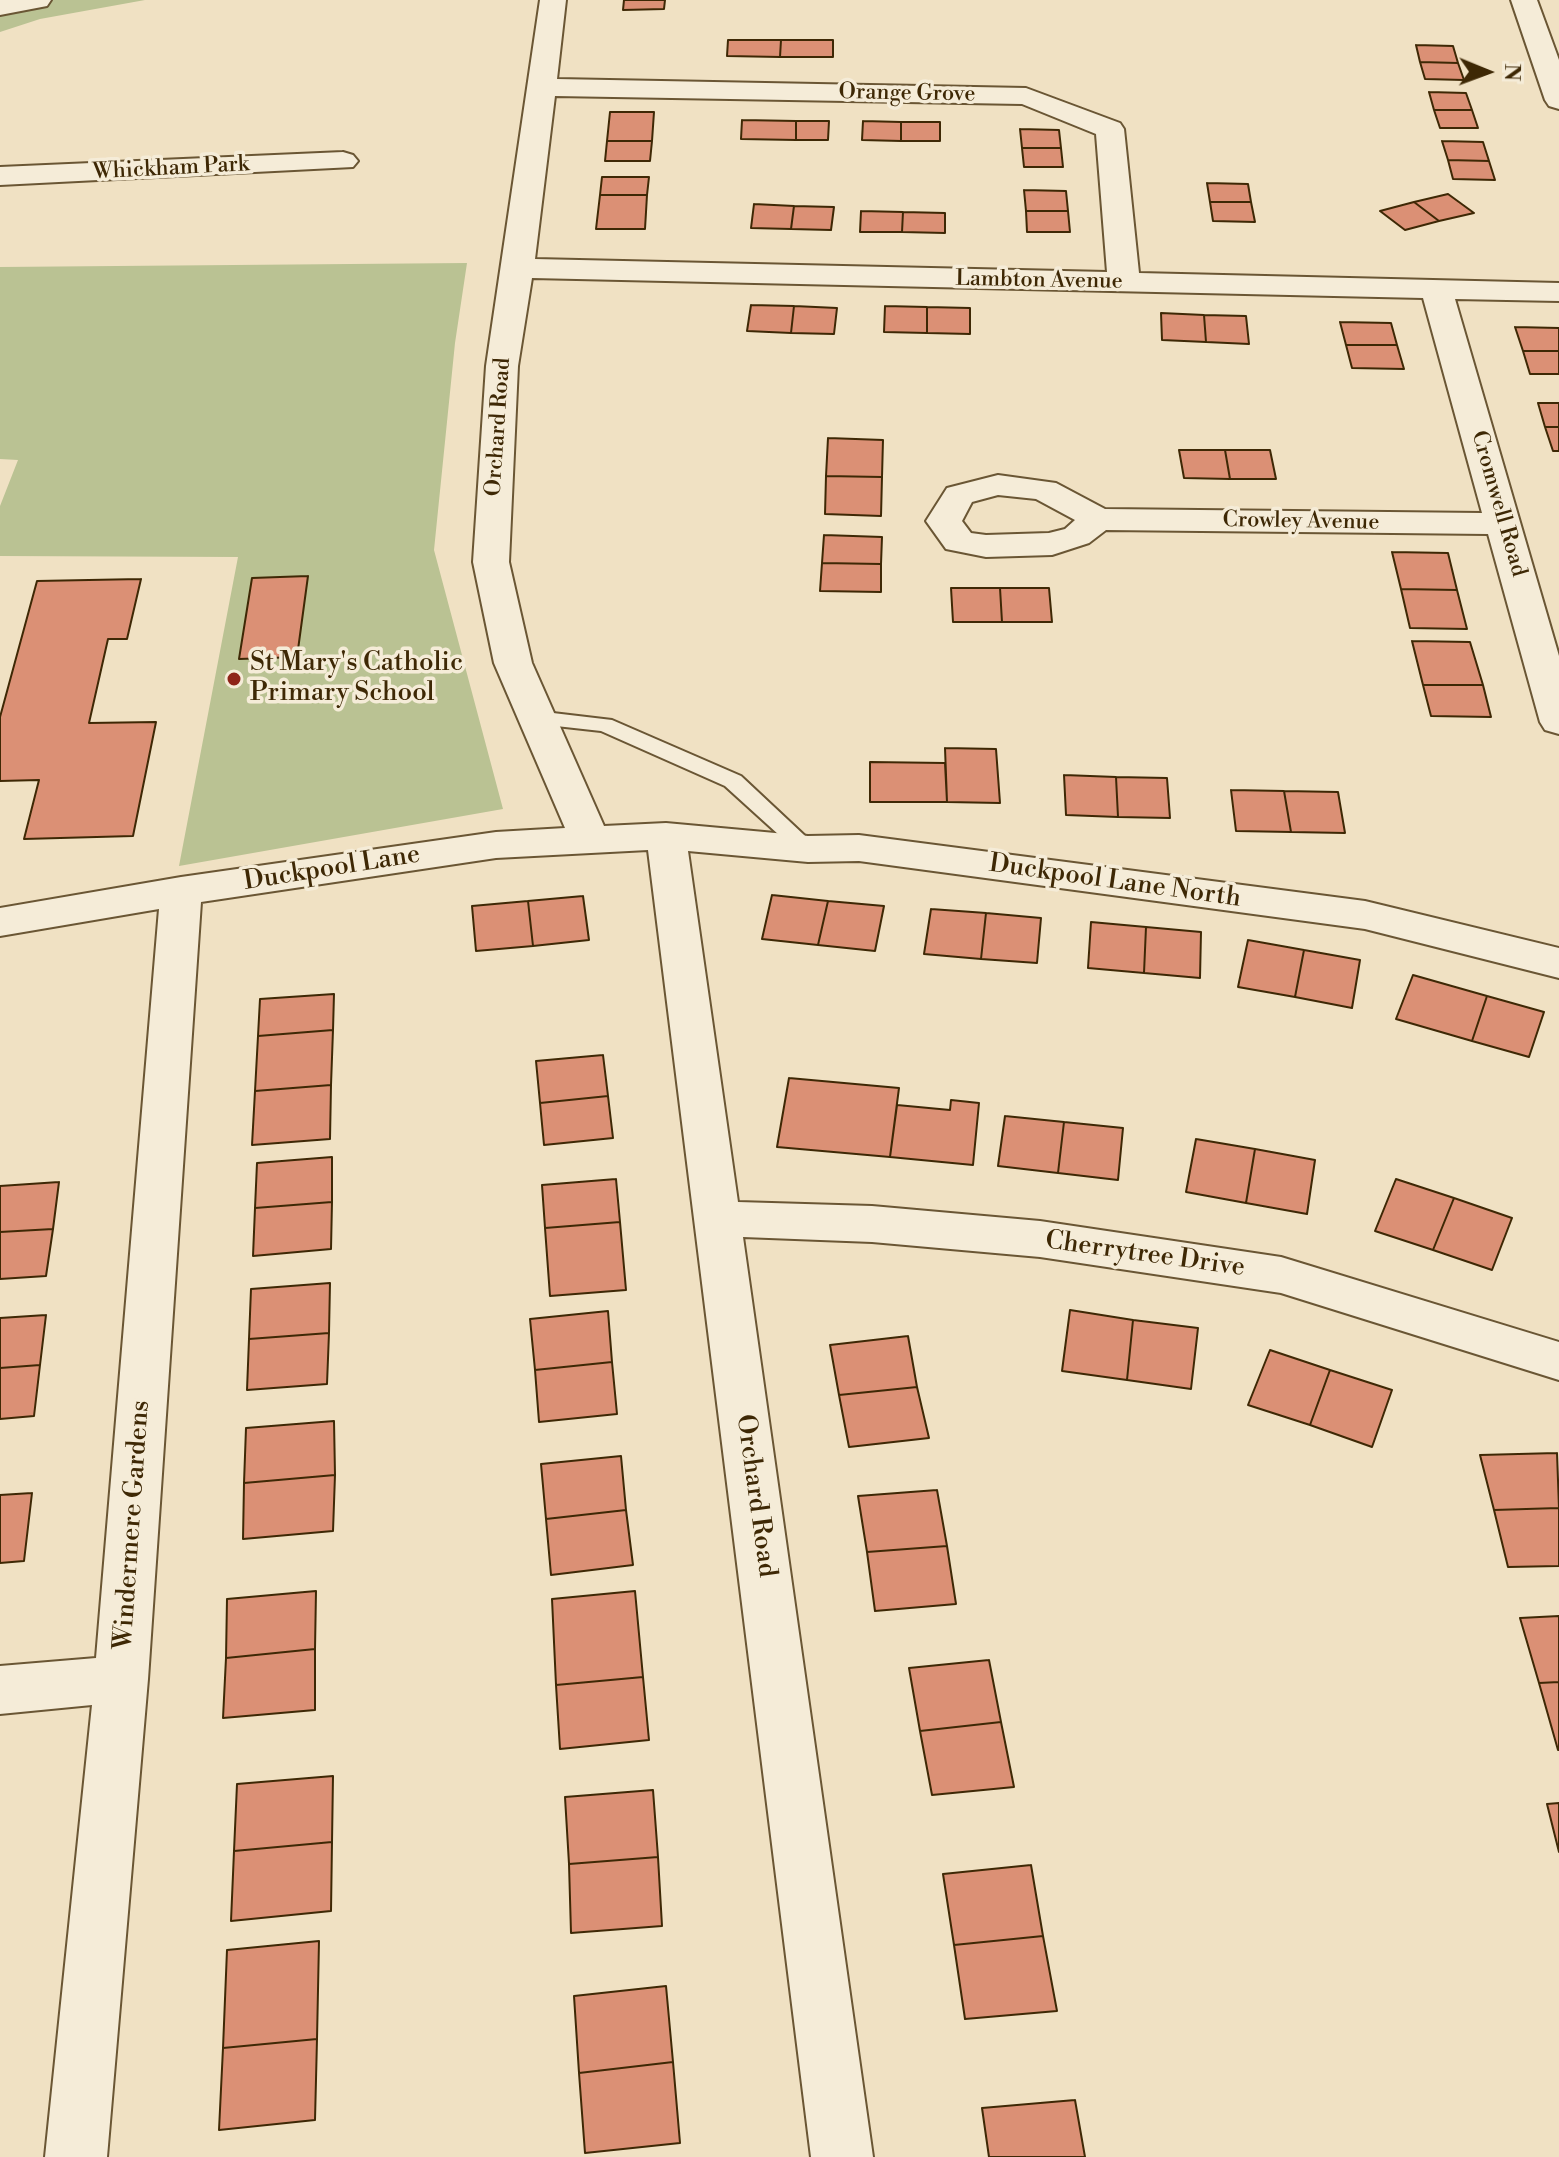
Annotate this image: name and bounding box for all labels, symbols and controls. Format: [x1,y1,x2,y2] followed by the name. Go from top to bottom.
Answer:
[1447,32,1527,112] north arrow
[1498,63,1525,81] text: N
[838,80,976,108] street label: Orange Grove
[92,152,250,186] street label: Whickham Park
[955,266,1123,296] street label: Lambton Avenue
[481,357,517,497] street label: Orchard Road
[1465,428,1531,580] street label: Cromwell Road
[1222,507,1380,537] street label: Crowley Avenue
[250,648,463,710] place label: St Mary's Catholic Primary School
[225,670,243,688] marker: St Mary's Catholic Primary School
[242,840,422,898] street label: Duckpool Lane
[987,849,1243,915] street label: Duckpool Lane North
[1043,1226,1247,1284] street label: Cherrytree Drive
[109,1399,157,1651] street label: Windermere Gardens
[728,1412,782,1580] street label: Orchard Road

